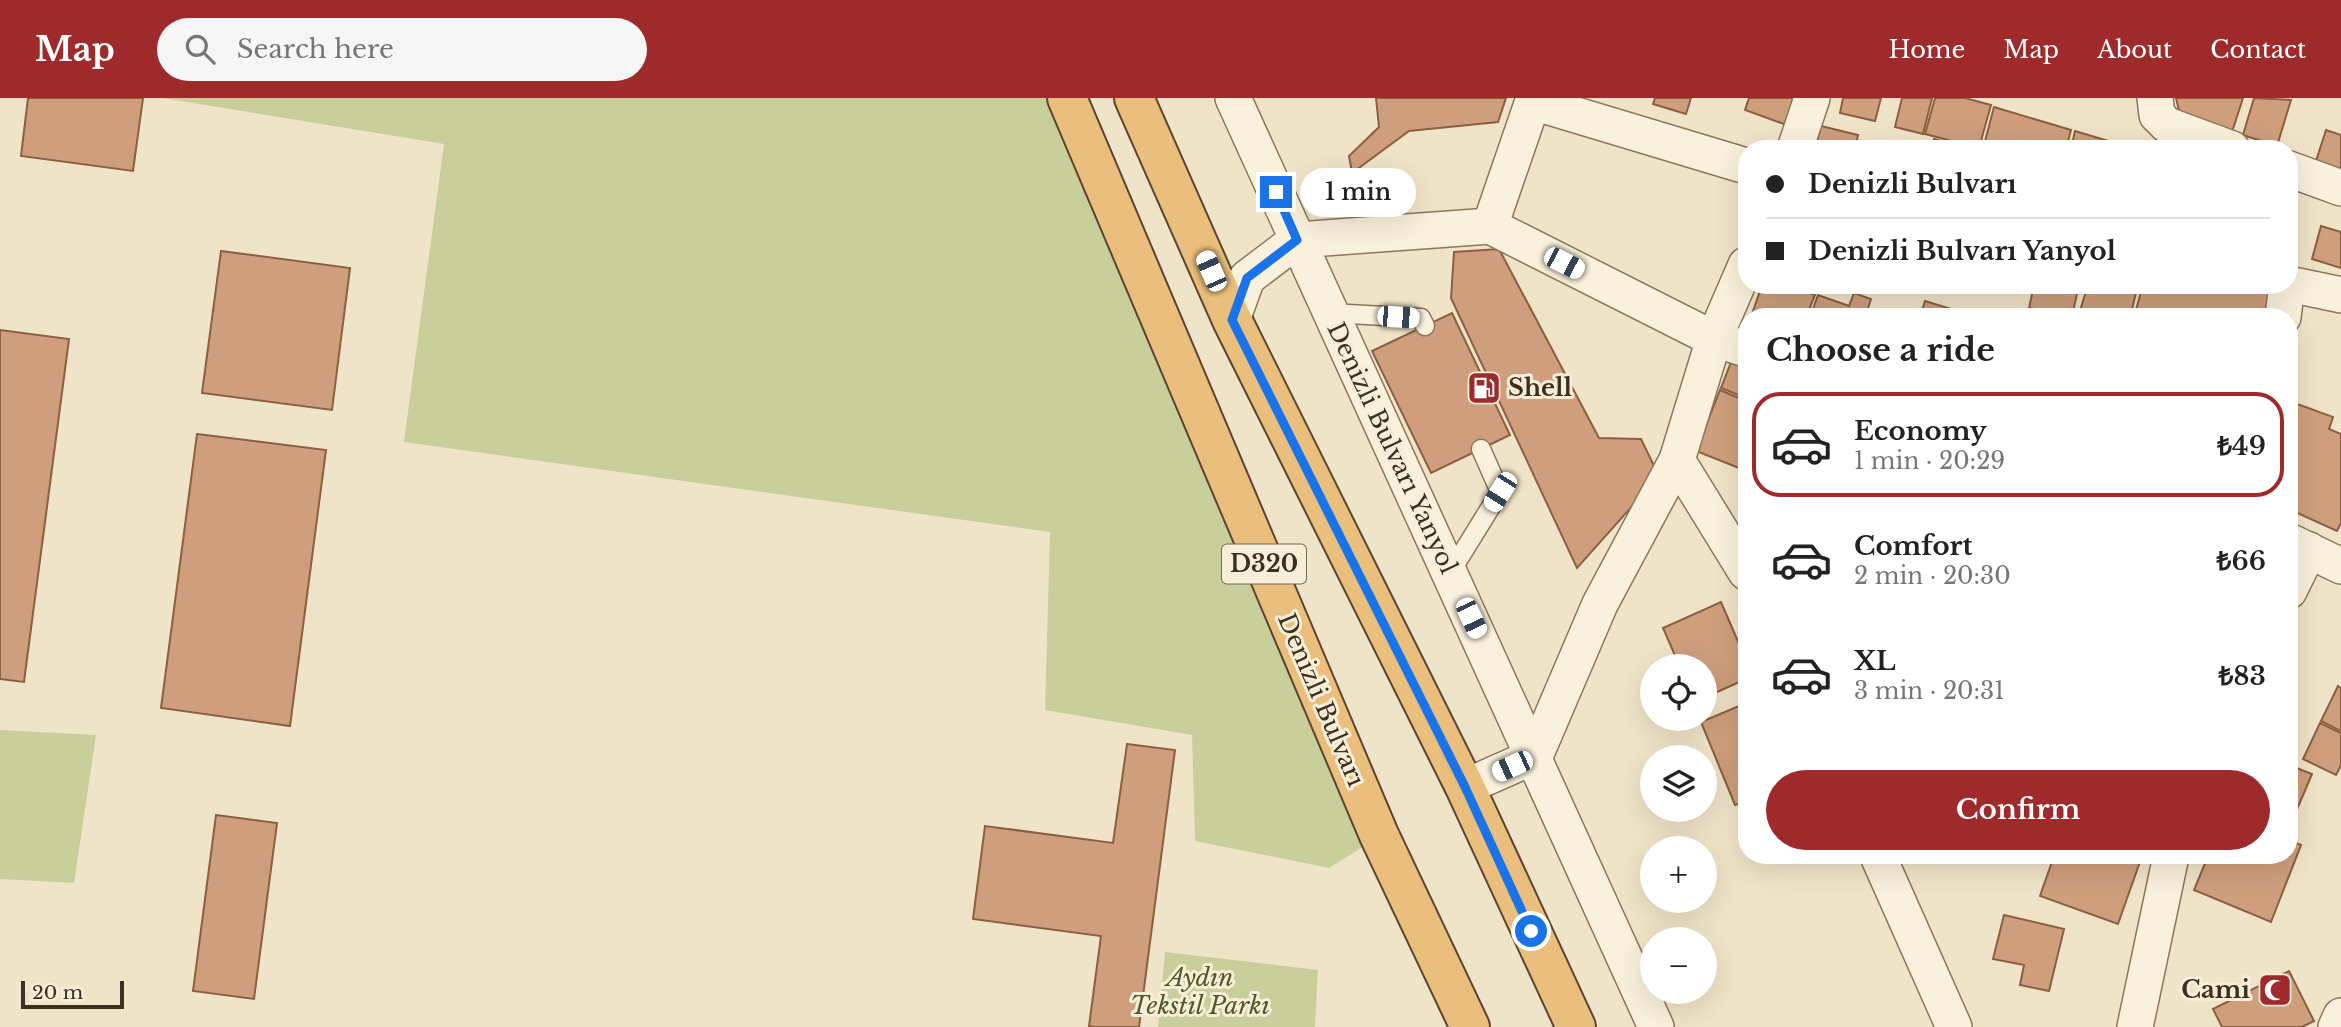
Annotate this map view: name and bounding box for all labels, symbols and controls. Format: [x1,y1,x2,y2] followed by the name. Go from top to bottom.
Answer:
[157,18,647,81] search box
[35,29,115,70] text: Map
[181,30,219,68] icon: search
[237,33,394,65] text: Search here
[1889,35,1965,64] text: Home
[2003,35,2059,64] text: Map
[2097,35,2172,64] text: About
[2210,35,2306,64] text: Contact
[1300,168,1416,217] callout: 1 min
[1808,168,2017,200] text: Denizli Bulvarı
[1260,176,1292,208] route end
[1325,178,1391,206] text: 1 min
[1808,235,2116,267] text: Denizli Bulvarı Yanyol
[1541,244,1588,282] car
[1193,248,1230,294] car
[1377,305,1420,329] car
[1321,317,1464,578] street label: Denizli Bulvarı Yanyol
[1766,330,1995,370] text: Choose a ride
[1465,369,1503,407] fuel station icon: Shell
[1508,373,1573,402] place label: Shell
[1770,413,1833,476] icon: car
[1854,415,1987,447] text: Economy
[2217,430,2266,462] text: ₺49
[1854,447,2005,475] text: 1 min · 20:29
[1480,469,1521,515] car
[1770,528,1833,591] icon: car
[1854,530,1972,562] text: Comfort
[1222,544,1306,584] road number: D320
[2217,545,2266,577] text: ₺66
[1854,562,2011,590] text: 2 min · 20:30
[1453,595,1490,641] car
[1272,609,1371,791] street label: Denizli Bulvarı
[1770,643,1833,706] icon: car
[1854,645,1896,677] text: XL
[1640,654,1717,1004] map controls
[1640,654,1717,731] button: locate
[2218,660,2266,692] text: ₺83
[1854,677,2004,705] text: 3 min · 20:31
[1640,745,1717,822] button: layers
[1489,748,1536,784] car
[1766,770,2270,850] button: Confirm
[1640,836,1717,913] button: +
[1515,915,1547,947] route start
[1640,927,1717,1004] button: −
[1130,963,1270,1020] park label: Aydın Tekstil Parkı
[2256,971,2294,1009] mosque icon: Cami
[2181,975,2250,1004] place label: Cami
[21,978,124,1010] scale bar
[32,981,83,1004] text: 20 m

